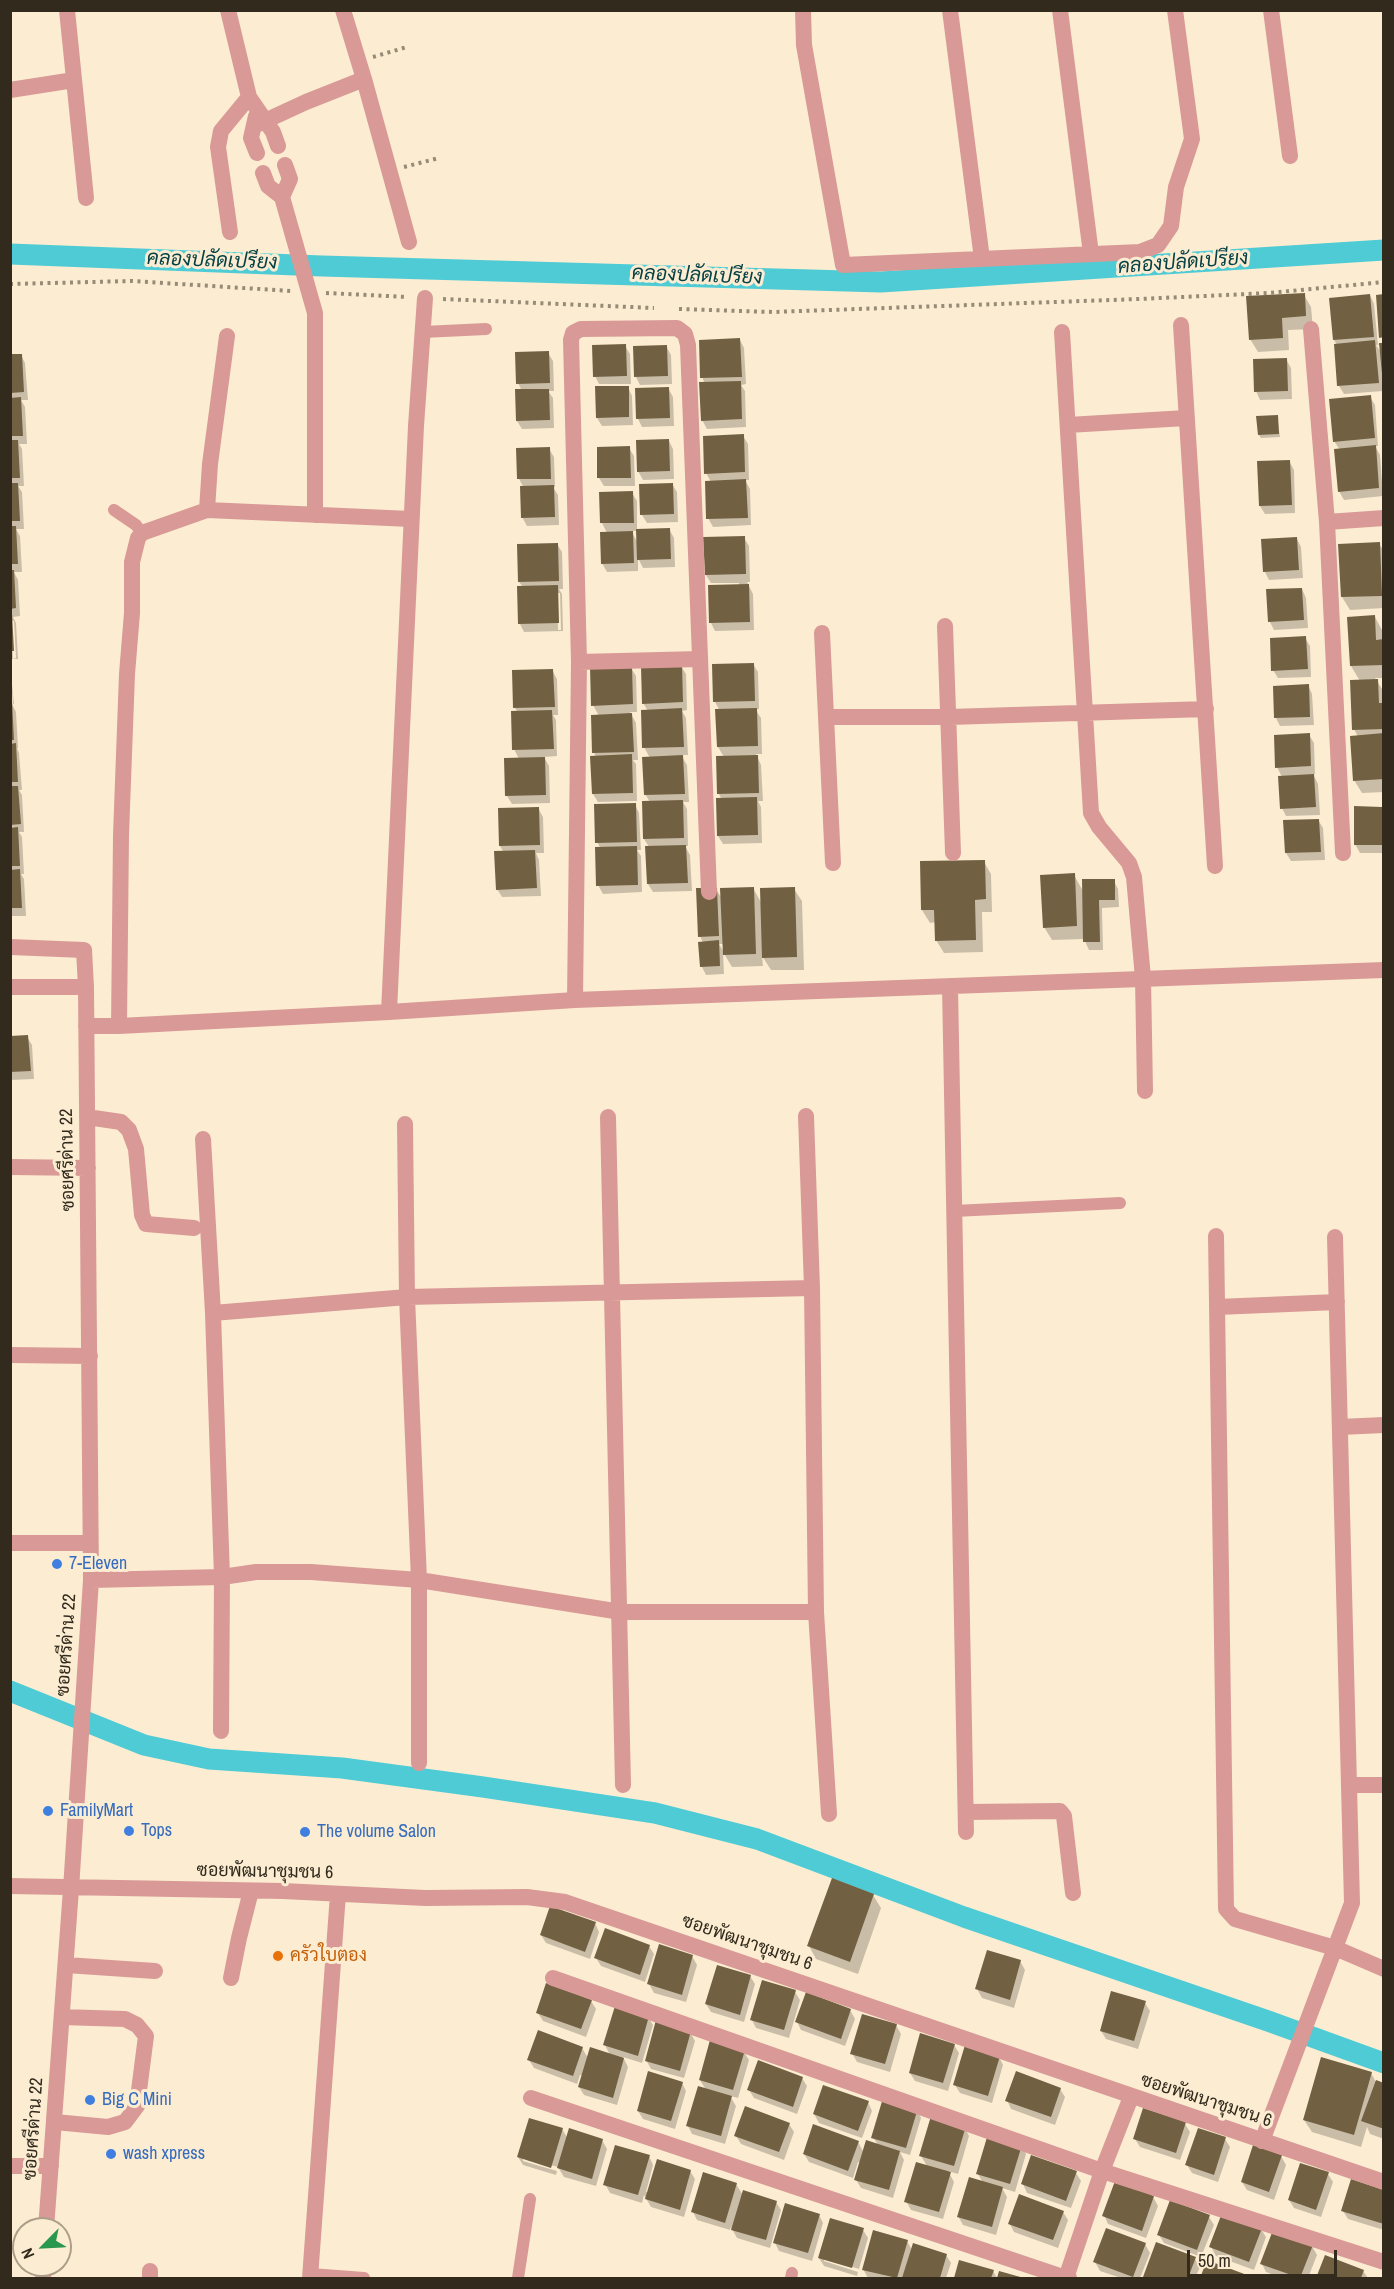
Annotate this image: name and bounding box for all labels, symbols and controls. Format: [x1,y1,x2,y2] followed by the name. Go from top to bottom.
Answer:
[1117,246,1249,280] water label: คลองปลัดเปรียง
[146,247,278,275] water label: คลองปลัดเปรียง
[631,262,763,290] water label: คลองปลัดเปรียง
[56,1108,80,1212] street label: ซอยศรีด่าน 22
[69,1553,127,1575] place label: 7-Eleven
[50,1557,64,1571] marker: 7-Eleven
[53,1593,81,1697] street label: ซอยศรีด่าน 22
[60,1800,133,1822] place label: FamilyMart
[41,1804,55,1818] marker: FamilyMart
[141,1820,172,1842] place label: Tops
[317,1821,436,1843] place label: The volume Salon
[122,1824,136,1838] marker: Tops
[298,1825,312,1839] marker: The volume Salon
[196,1860,334,1884] street label: ซอยพัฒนาชุมชน 6
[679,1911,815,1975] street label: ซอยพัฒนาชุมชน 6
[290,1945,367,1967] place label: ครัวใบตอง
[271,1949,285,1963] marker: ครัวใบตอง
[1138,2070,1274,2132] street label: ซอยพัฒนาชุมชน 6
[20,2077,48,2181] street label: ซอยศรีด่าน 22
[102,2089,172,2111] place label: Big C Mini
[83,2093,97,2107] marker: Big C Mini
[123,2143,205,2165] place label: wash xpress
[104,2147,118,2161] marker: wash xpress
[12,2217,72,2277] north arrow
[1190,2238,1340,2276] scale bar
[15,2245,39,2262] text: N
[1198,2248,1231,2273] text: 50 m

